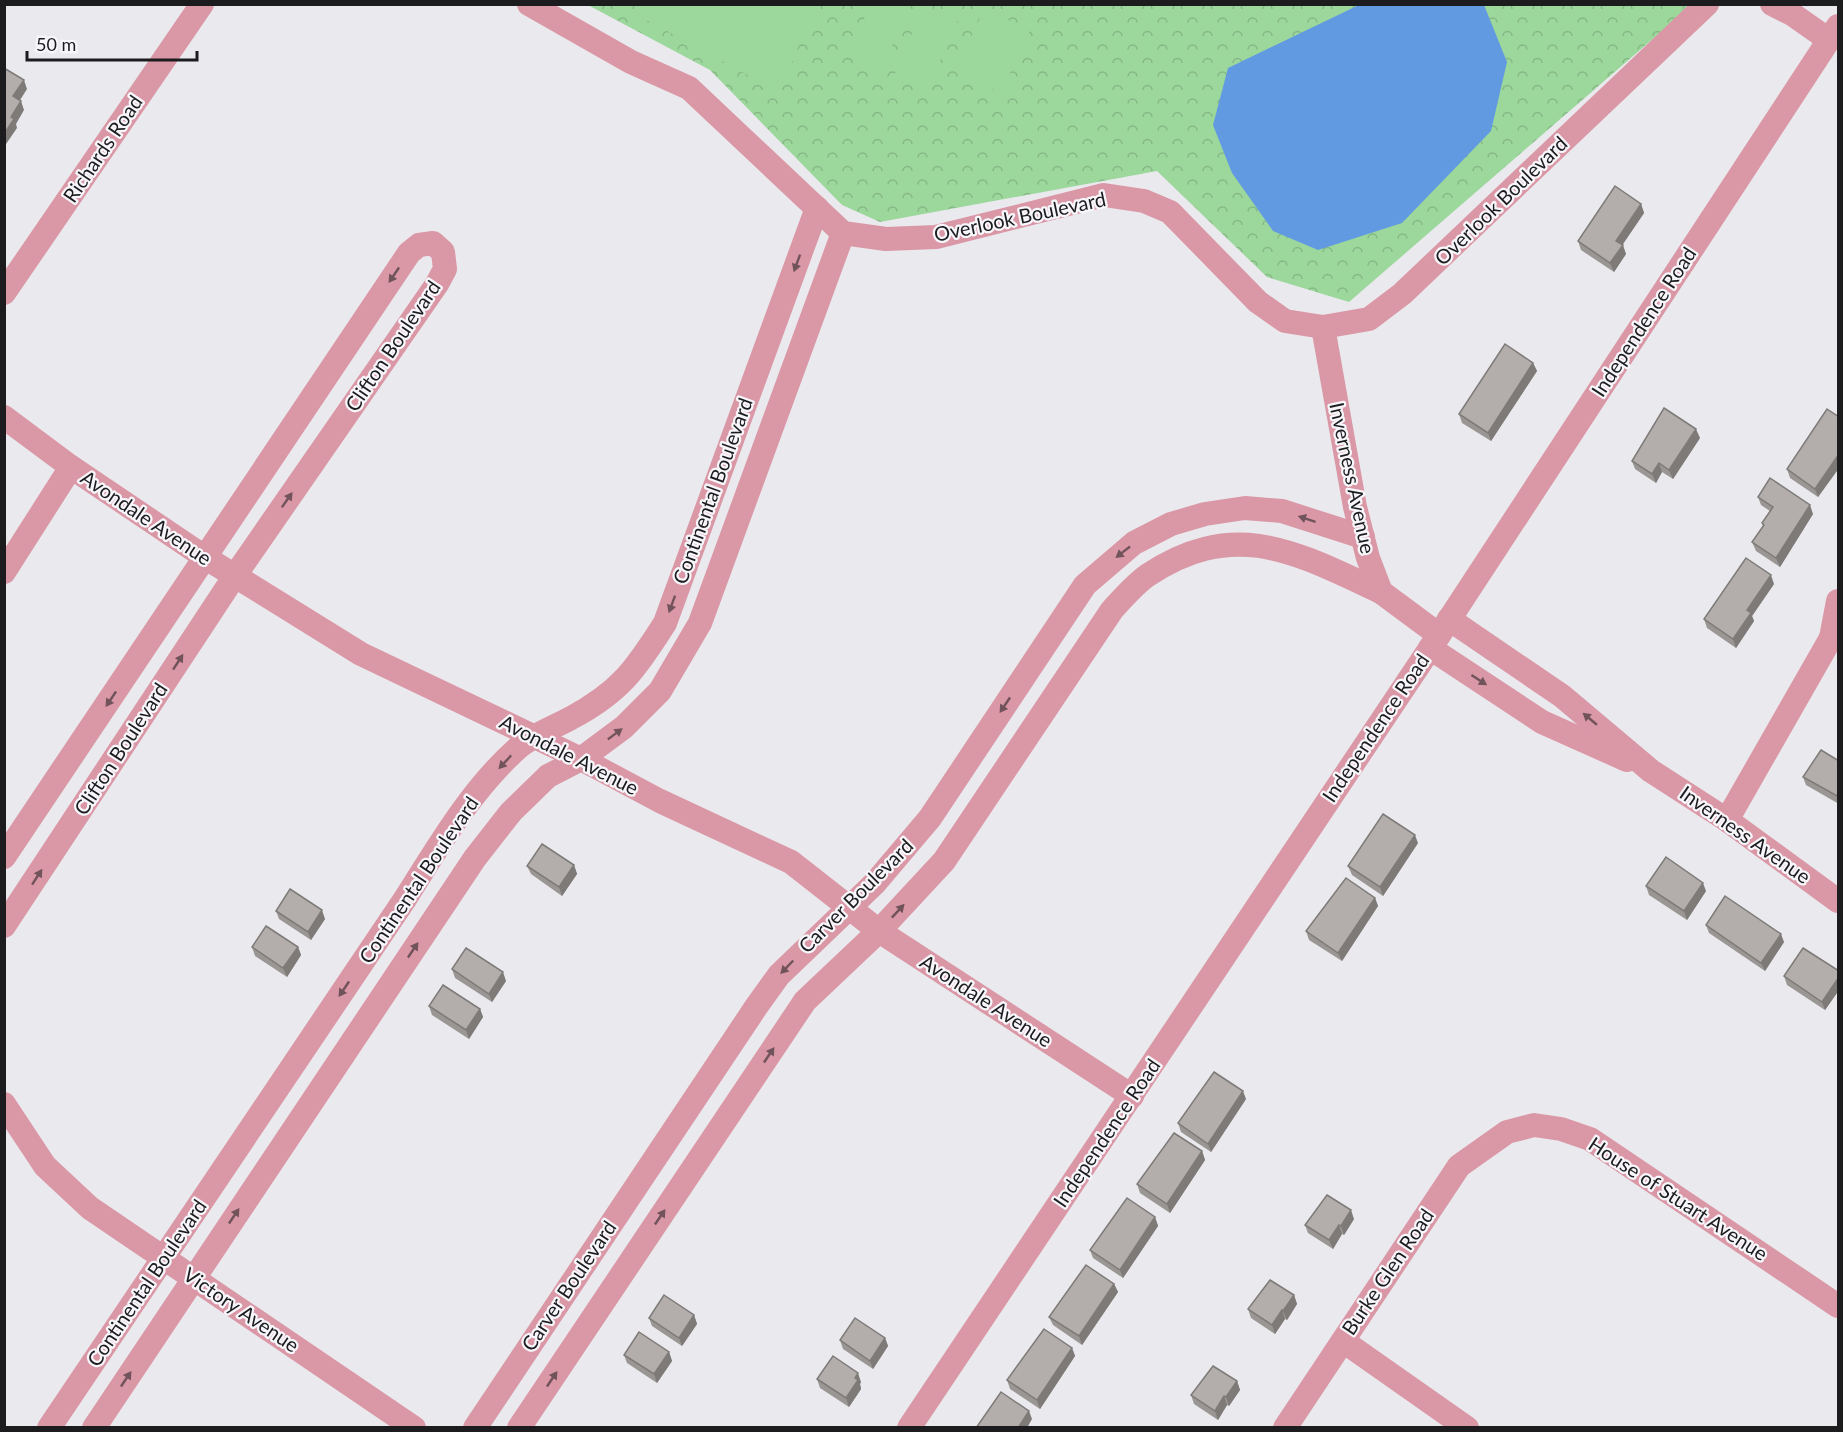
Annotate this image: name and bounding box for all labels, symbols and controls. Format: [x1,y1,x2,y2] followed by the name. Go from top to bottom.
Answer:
[27,24,196,62] scale bar
[36,33,76,55] text: 50 m
[58,90,147,207] street label: Richards Road
[1429,131,1572,270] street label: Overlook Boulevard
[932,186,1108,246] street label: Overlook Boulevard
[1586,242,1701,401] street label: Independence Road
[791,254,801,272] one-way arrow
[388,267,400,283] one-way arrow
[340,275,445,415] street label: Clifton Boulevard
[667,394,757,587] street label: Continental Boulevard
[1325,400,1381,556] street label: Inverness Avenue
[77,465,216,570] street label: Avondale Avenue
[281,492,292,508] one-way arrow
[1298,514,1316,524] one-way arrow
[1115,545,1131,558] one-way arrow
[666,595,676,613] one-way arrow
[1317,649,1434,806] street label: Independence Road
[172,654,184,670] one-way arrow
[1470,675,1487,686] one-way arrow
[69,678,172,819] street label: Clifton Boulevard
[105,691,117,707] one-way arrow
[999,697,1011,713] one-way arrow
[496,709,643,799] street label: Avondale Avenue
[1583,713,1598,726] one-way arrow
[607,728,622,740] one-way arrow
[499,754,512,769] one-way arrow
[1676,780,1816,888] street label: Inverness Avenue
[353,791,483,967] street label: Continental Boulevard
[793,833,917,957] street label: Carver Boulevard
[31,869,42,886] one-way arrow
[891,903,905,918] one-way arrow
[407,942,419,958] one-way arrow
[916,949,1057,1052] street label: Avondale Avenue
[780,959,794,974] one-way arrow
[338,981,350,997] one-way arrow
[763,1047,774,1063] one-way arrow
[1048,1054,1165,1211] street label: Independence Road
[1585,1131,1772,1265] street label: House of Stuart Avenue
[81,1194,211,1370] street label: Continental Boulevard
[1336,1204,1438,1339] street label: Burke Glen Road
[228,1209,240,1225] one-way arrow
[654,1209,665,1225] one-way arrow
[516,1216,621,1355] street label: Carver Boulevard
[179,1262,304,1357] street label: Victory Avenue
[121,1370,132,1387] one-way arrow
[546,1371,557,1387] one-way arrow

